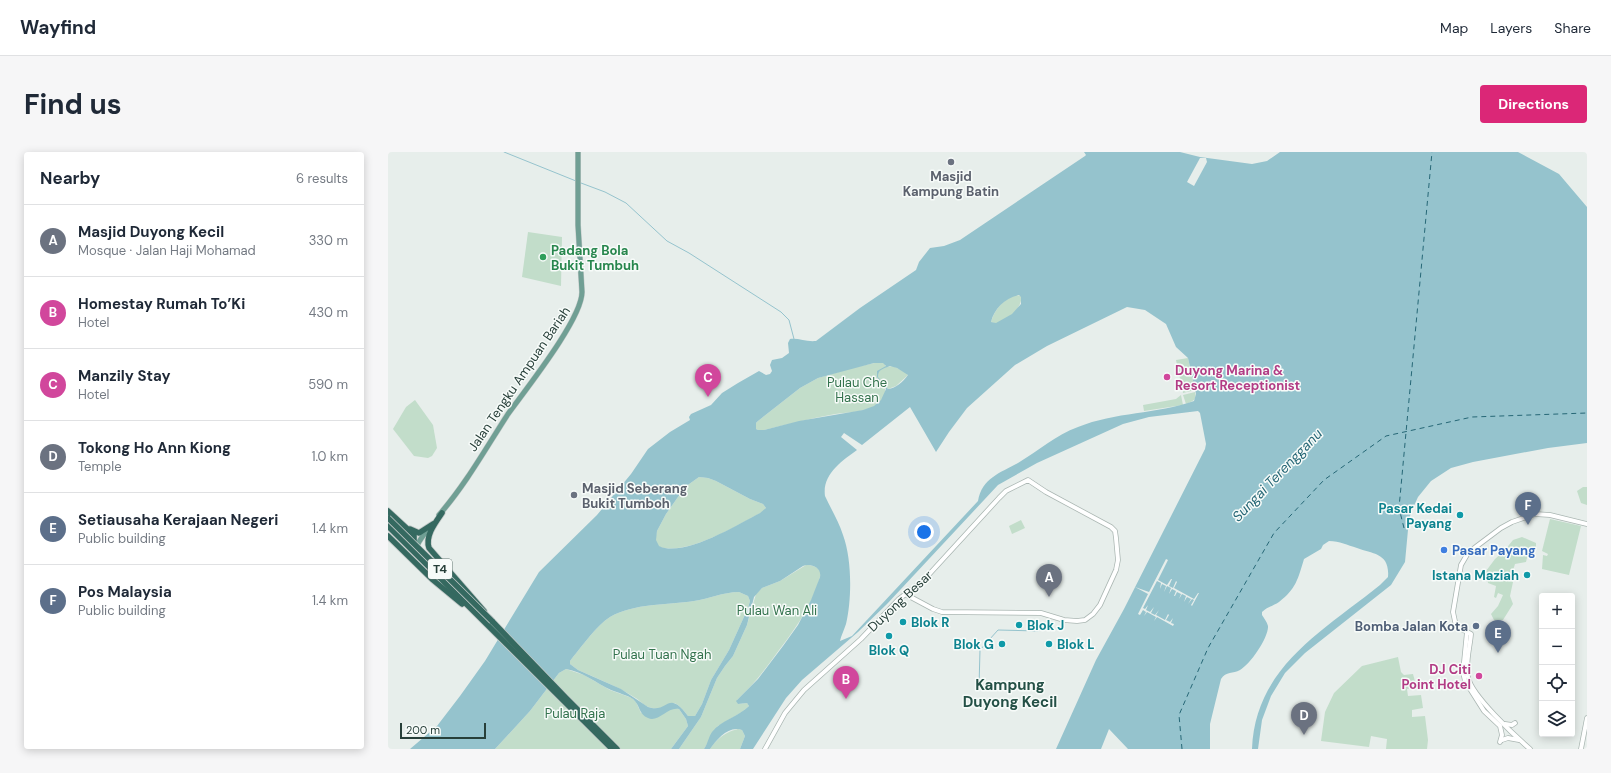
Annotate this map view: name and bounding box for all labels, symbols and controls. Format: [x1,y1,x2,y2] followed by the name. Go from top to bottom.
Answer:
[20,15,96,40] text: Wayfind
[1440,19,1468,37] text: Map
[1490,19,1532,37] text: Layers
[1554,19,1591,37] text: Share
[1480,85,1587,123] button: Directions
[24,86,122,123] text: Find us
[946,157,956,167] marker: Masjid Kampung Batin
[40,167,100,189] text: Nearby
[903,168,999,200] place label: Masjid Kampung Batin
[296,170,348,187] text: 6 results
[78,222,224,242] text: Masjid Duyong Kecil
[48,232,58,249] text: A
[309,232,348,249] text: 330 m
[78,242,256,259] text: Mosque · Jalan Haji Mohamad
[551,242,639,274] place label: Padang Bola Bukit Tumbuh
[538,252,548,262] marker: Padang Bola Bukit Tumbuh
[78,294,245,314] text: Homestay Rumah To’Ki
[464,303,574,455] street label: Jalan Tengku Ampuan Bariah
[49,304,57,321] text: B
[308,304,348,321] text: 430 m
[78,314,110,331] text: Hotel
[1175,362,1300,394] place label: Duyong Marina & Resort Receptionist
[695,364,721,397] pin: C
[78,366,171,386] text: Manzily Stay
[1162,372,1172,382] marker: Duyong Marina & Resort Receptionist
[827,374,887,406] park label: Pulau Che Hassan
[48,376,58,393] text: C
[308,376,348,393] text: 590 m
[78,386,110,403] text: Hotel
[1228,425,1326,525] water label: Sungai Terengganu
[78,438,231,458] text: Tokong Ho Ann Kiong
[48,448,58,465] text: D
[311,448,348,465] text: 1.0 km
[78,458,122,475] text: Temple
[582,480,688,512] place label: Masjid Seberang Bukit Tumboh
[569,490,579,500] marker: Masjid Seberang Bukit Tumboh
[1515,492,1541,525] pin: F
[1378,500,1452,532] place label: Pasar Kedai Payang
[78,510,278,530] text: Setiausaha Kerajaan Negeri
[1455,510,1465,520] marker: Pasar Kedai Payang
[49,520,57,537] text: E
[312,520,348,537] text: 1.4 km
[914,522,934,542] your location
[78,530,166,547] text: Public building
[1452,542,1536,559] place label: Pasar Payang
[1439,545,1449,555] marker: Pasar Payang
[428,559,452,579] road number: T4
[1036,564,1062,597] pin: A
[864,567,936,635] street label: Duyong Besar
[1432,567,1519,584] place label: Istana Maziah
[1522,570,1532,580] marker: Istana Maziah
[78,582,172,602] text: Pos Malaysia
[49,592,57,609] text: F
[312,592,348,609] text: 1.4 km
[1539,593,1575,737] map controls
[1539,593,1575,629] button: +
[78,602,166,619] text: Public building
[737,602,817,619] park label: Pulau Wan Ali
[911,614,949,631] place label: Blok R
[898,617,908,627] marker: Blok R
[1027,617,1064,634] place label: Blok J
[1355,618,1468,635] place label: Bomba Jalan Kota
[1014,620,1024,630] marker: Blok J
[1485,620,1511,653] pin: E
[1471,621,1481,631] marker: Bomba Jalan Kota
[1539,629,1575,665] button: −
[884,631,894,641] marker: Blok Q
[954,636,994,653] place label: Blok G
[1057,636,1095,653] place label: Blok L
[997,639,1007,649] marker: Blok G
[1044,639,1054,649] marker: Blok L
[869,642,909,659] place label: Blok Q
[613,646,711,663] park label: Pulau Tuan Ngah
[1401,661,1471,693] place label: DJ Citi Point Hotel
[1539,665,1575,701] button: locate
[833,666,859,699] pin: B
[1474,671,1484,681] marker: DJ Citi Point Hotel
[963,675,1057,712] district label: Kampung Duyong Kecil
[1539,701,1575,737] button: layers
[1291,702,1317,735] pin: D
[545,705,605,722] park label: Pulau Raja
[400,721,486,740] scale bar
[406,723,440,737] text: 200 m

